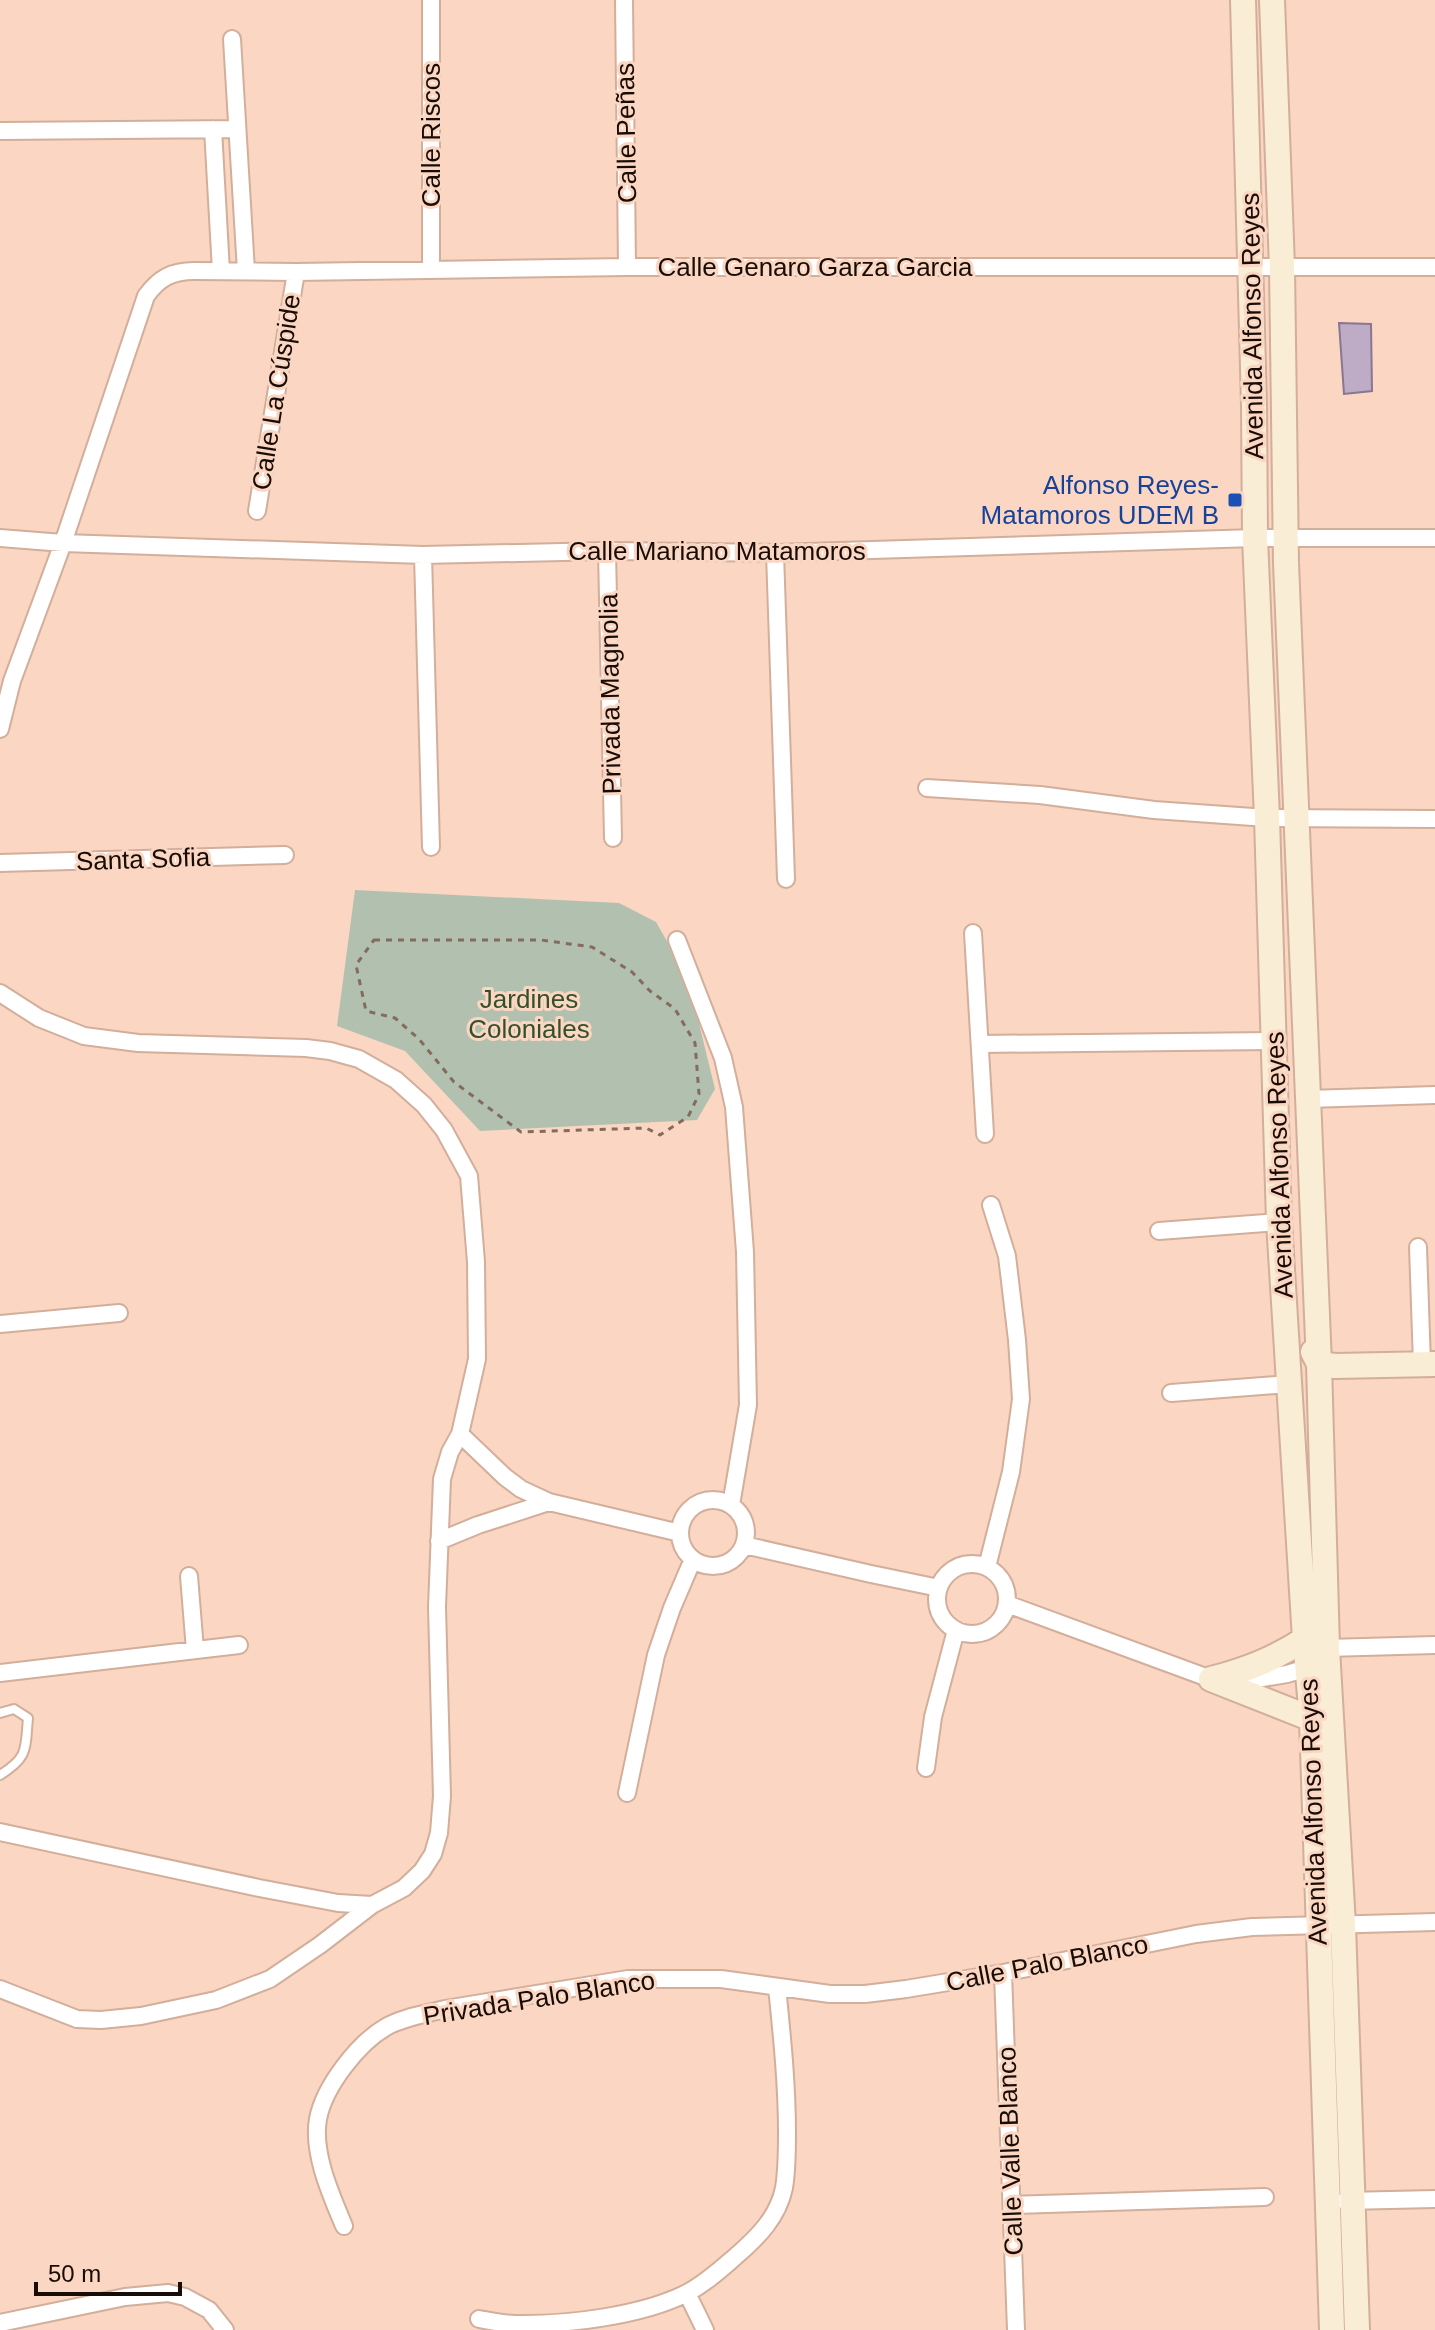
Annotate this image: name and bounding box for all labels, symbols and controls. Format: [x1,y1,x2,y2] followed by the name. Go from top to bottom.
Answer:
[416,63,446,207] street label: Calle Riscos
[610,63,642,203] street label: Calle Peñas
[1235,192,1269,460] street label: Avenida Alfonso Reyes
[657,252,973,282] street label: Calle Genaro Garza Garcia
[246,292,306,492] street label: Calle La Cúspide
[981,470,1219,530] place label: Alfonso Reyes- Matamoros UDEM B
[1226,491,1244,509] marker: Alfonso Reyes- Matamoros UDEM B
[568,536,866,566] street label: Calle Mariano Matamoros
[593,593,627,795] street label: Privada Magnolia
[75,842,211,876] street label: Santa Sofia
[468,984,590,1044] park label: Jardines Coloniales
[1259,1031,1299,1299] street label: Avenida Alfonso Reyes
[1293,1678,1333,1946] street label: Avenida Alfonso Reyes
[943,1929,1151,1997] street label: Calle Palo Blanco
[421,1965,657,2031] street label: Privada Palo Blanco
[991,2046,1029,2256] street label: Calle Valle Blanco
[36,2246,180,2296] scale bar
[48,2260,101,2287] text: 50 m

